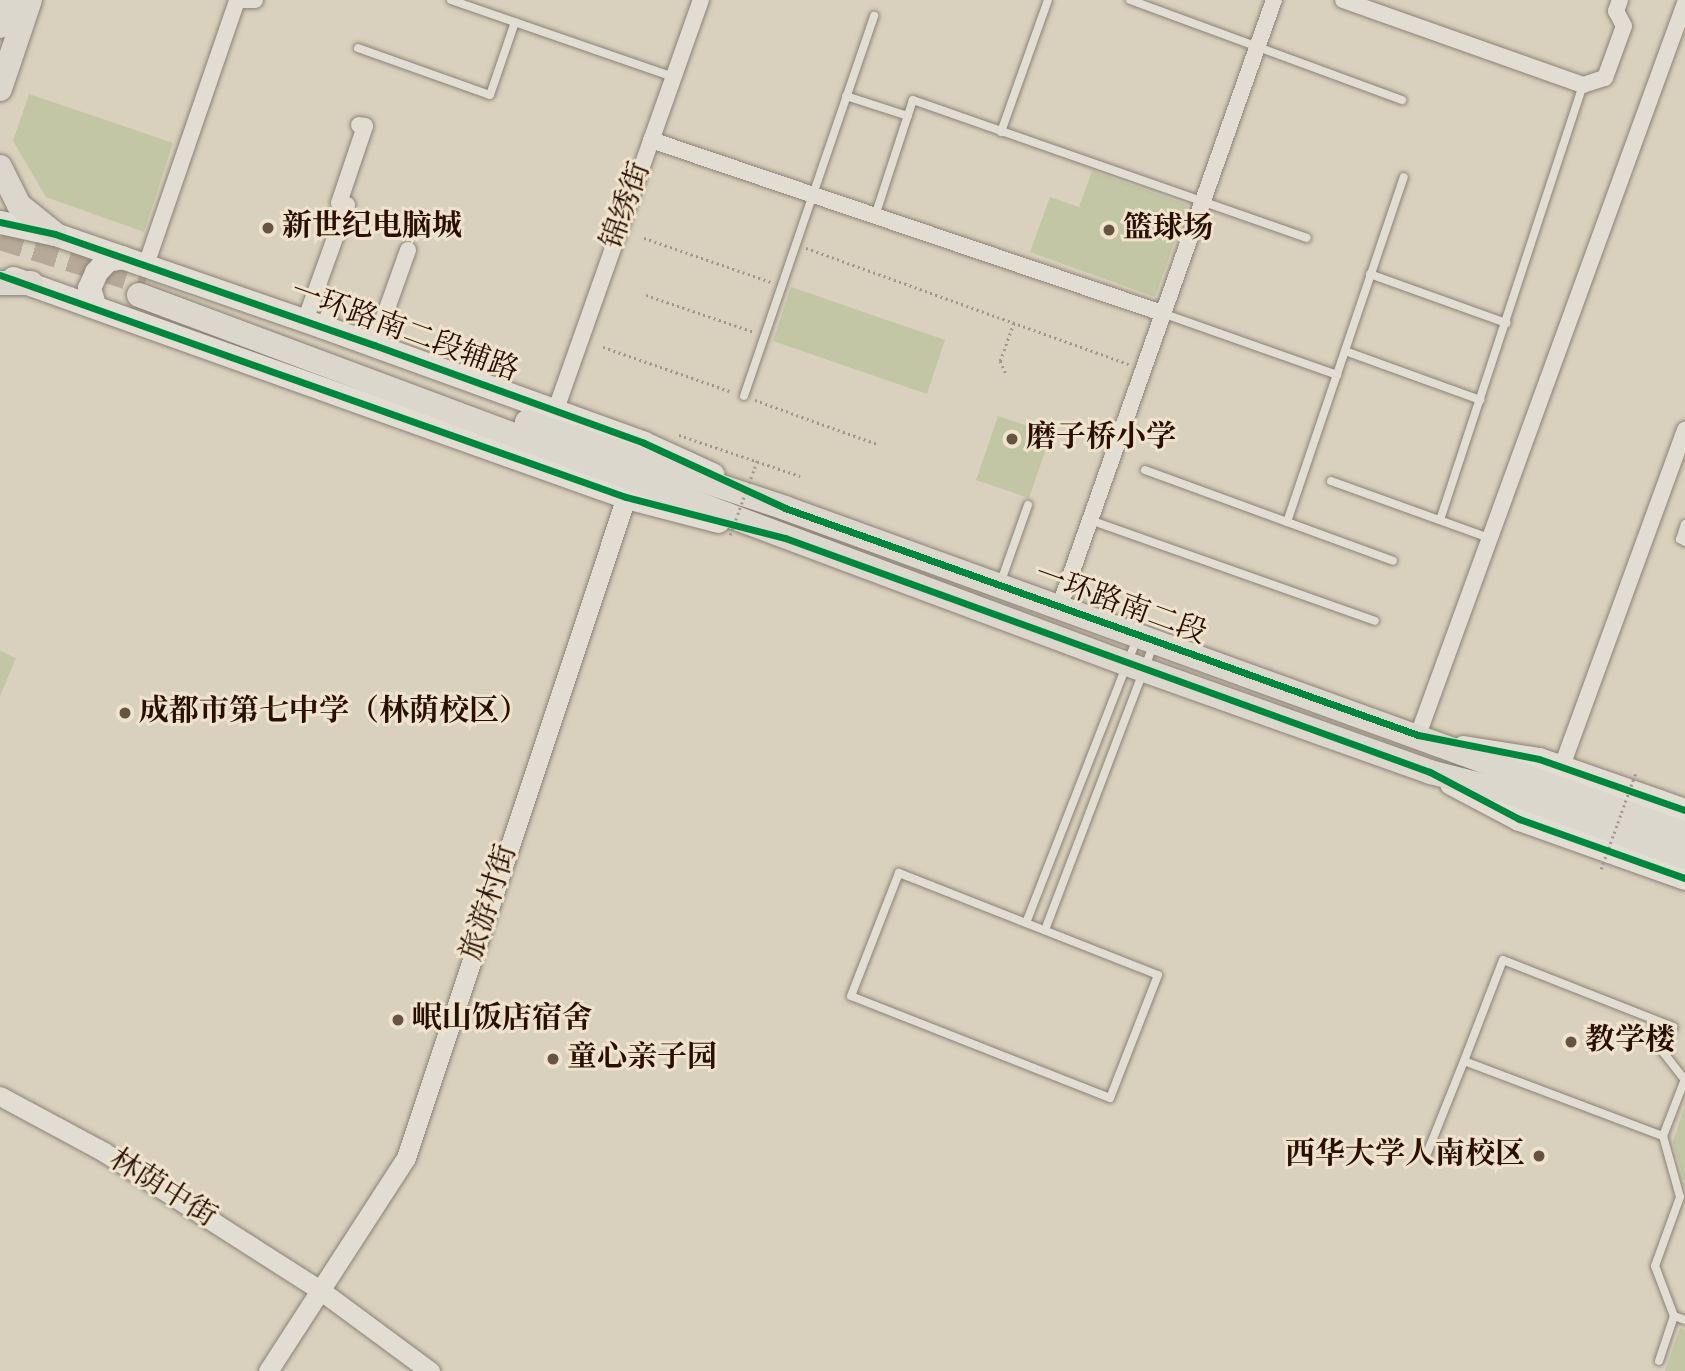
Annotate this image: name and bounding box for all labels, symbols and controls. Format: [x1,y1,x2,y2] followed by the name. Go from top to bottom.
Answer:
[596,158,660,254] street label: 锦绣街
[282,210,462,246] place label: 新世纪电脑城
[1123,212,1213,248] place label: 篮球场
[260,220,276,236] marker: 新世纪电脑城
[1101,222,1117,238] marker: 篮球场
[285,275,523,391] street label: 一环路南二段辅路
[1026,421,1176,457] place label: 磨子桥小学
[1004,431,1020,447] marker: 磨子桥小学
[1029,558,1211,654] street label: 一环路南二段
[139,695,529,731] place label: 成都市第七中学（林荫校区）
[117,705,133,721] marker: 成都市第七中学（林荫校区）
[455,840,527,966] street label: 旅游村街
[412,1002,592,1038] place label: 岷山饭店宿舍
[390,1012,406,1028] marker: 岷山饭店宿舍
[1585,1024,1675,1060] place label: 教学楼
[1563,1034,1579,1050] marker: 教学楼
[567,1041,717,1077] place label: 童心亲子园
[545,1051,561,1067] marker: 童心亲子园
[1285,1138,1525,1174] place label: 西华大学人南校区
[102,1143,222,1237] street label: 林荫中街
[1531,1148,1547,1164] marker: 西华大学人南校区

